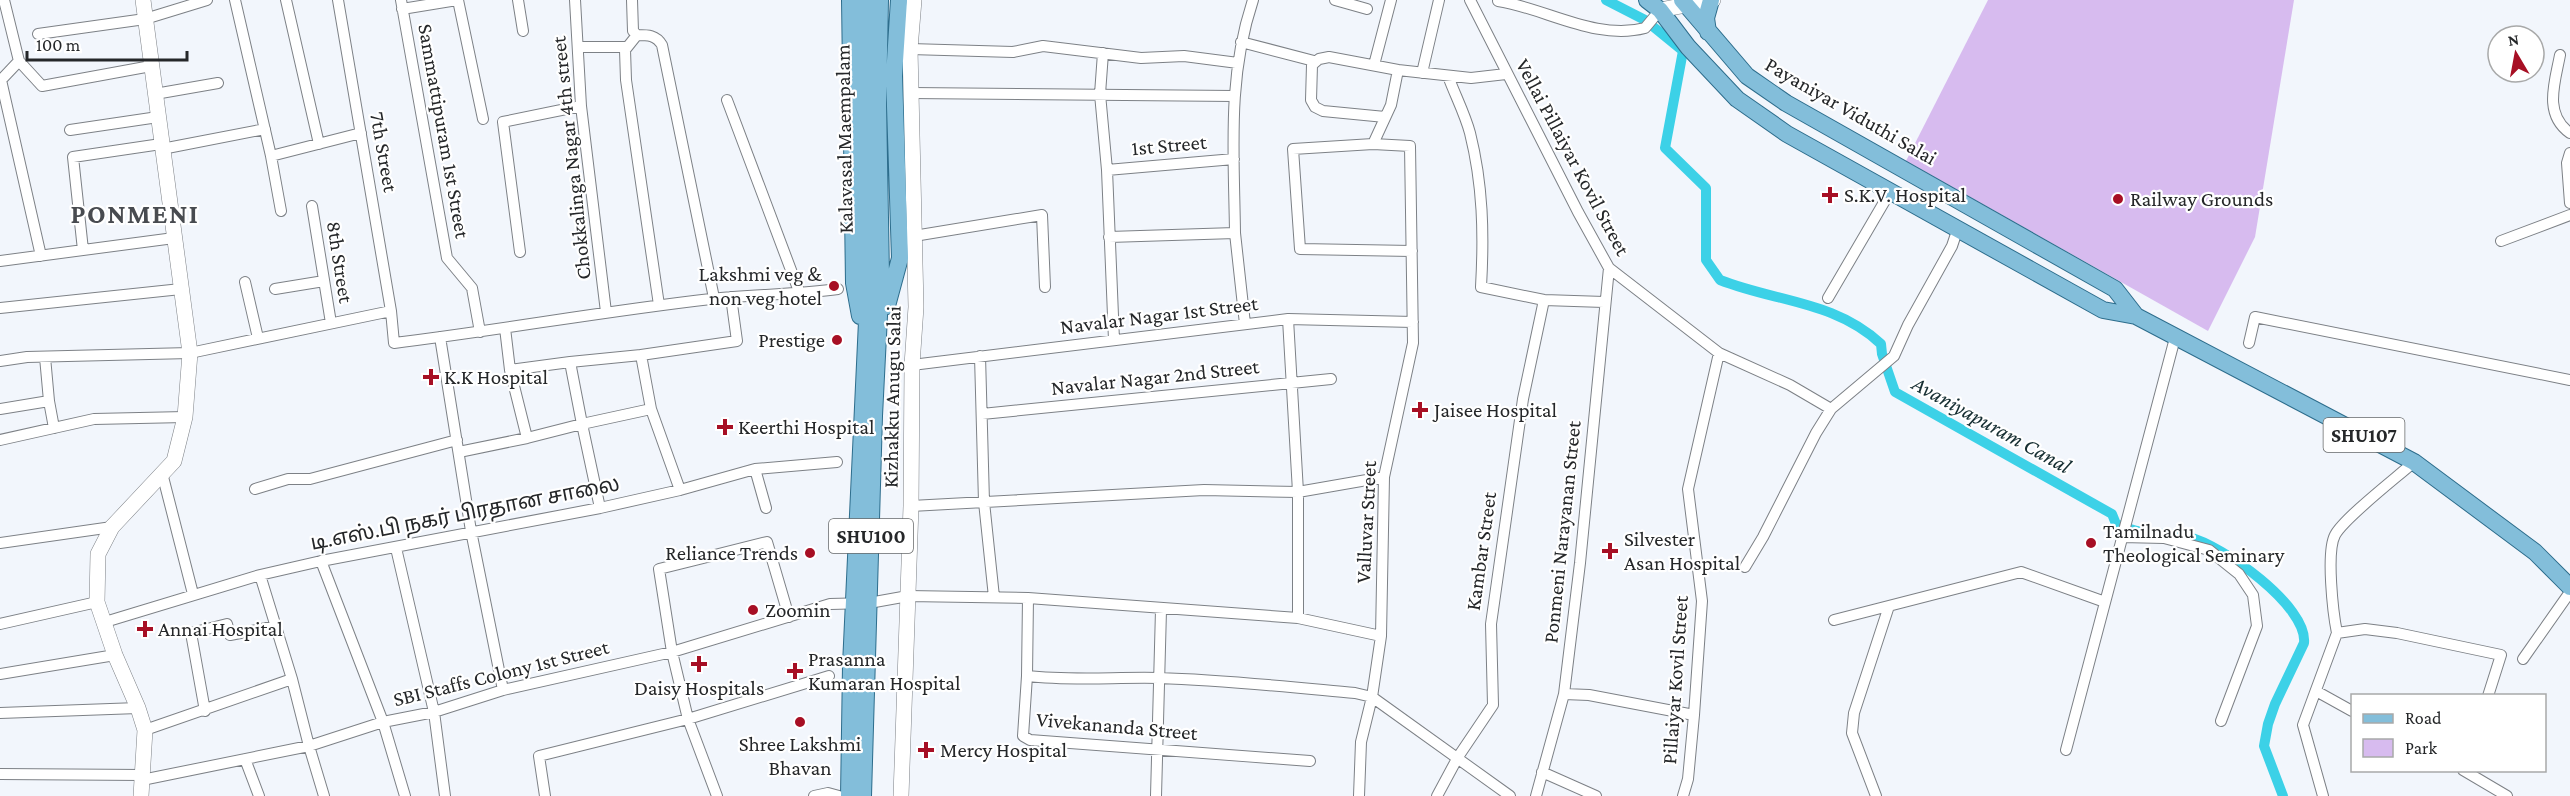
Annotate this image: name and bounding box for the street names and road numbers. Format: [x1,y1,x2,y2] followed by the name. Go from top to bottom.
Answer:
[413,22,475,241] street label: Sammattipuram 1st Street
[546,34,596,281] street label: Chokkalinga Nagar 4th street
[830,44,858,234] street label: Kalavasal Maempalam
[1761,52,1941,170] street label: Payaniyar Viduthi Salai
[1511,54,1636,260] street label: Vellai Pillaiyar Kovil Street
[365,110,403,195] street label: 7th Street
[1130,130,1209,160] street label: 1st Street
[322,219,358,306] street label: 8th Street
[1059,291,1260,339] street label: Navalar Nagar 1st Street
[878,305,906,488] street label: Kizhakku Anugu Salai
[1050,354,1261,400] street label: Navalar Nagar 2nd Street
[2324,418,2404,452] road number: SHU107
[1538,419,1586,644] street label: Ponmeni Narayanan Street
[1351,459,1381,584] street label: Valluvar Street
[308,471,622,557] street label: டி.எஸ்.பி நகர் பிரதான சாலை
[1461,489,1501,612] street label: Kambar Street
[829,519,913,553] road number: SHU100
[1657,594,1693,765] street label: Pillaiyar Kovil Street
[391,634,612,711] street label: SBI Staffs Colony 1st Street
[1035,707,1200,745] street label: Vivekananda Street

